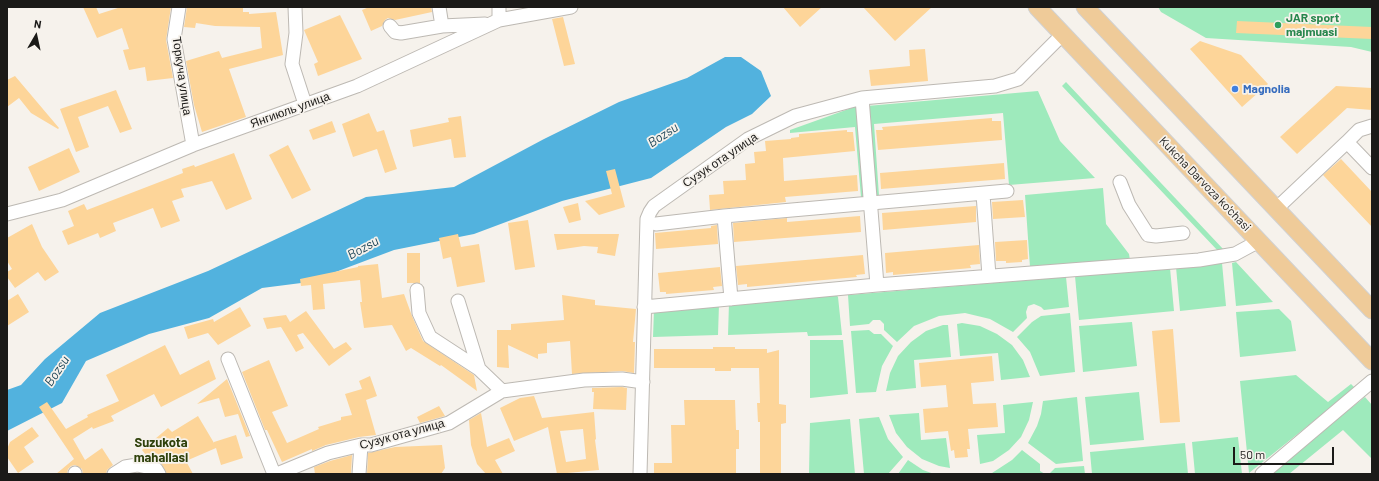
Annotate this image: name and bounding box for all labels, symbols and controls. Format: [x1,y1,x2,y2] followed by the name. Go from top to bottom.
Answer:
[1286,11,1339,39] place label: JAR sport majmuasi
[16,16,56,56] north arrow
[33,17,43,31] text: N
[1273,20,1283,30] marker: JAR sport majmuasi
[169,36,195,116] street label: Торкуча улица
[1243,82,1290,96] place label: Magnolia
[1230,84,1240,94] marker: Magnolia
[248,89,332,131] street label: Янгиюль улица
[645,119,681,151] water label: Bozsu
[680,130,760,190] street label: Сузук ота улица
[1156,134,1254,234] street label: Kukcha Darvoza ko'chasi
[345,233,381,263] water label: Bozsu
[41,353,73,389] water label: Bozsu
[358,416,446,452] street label: Сузук ота улица
[134,435,188,466] district label: Suzukota mahallasi
[1235,439,1336,465] scale bar
[1240,447,1265,461] text: 50 m

